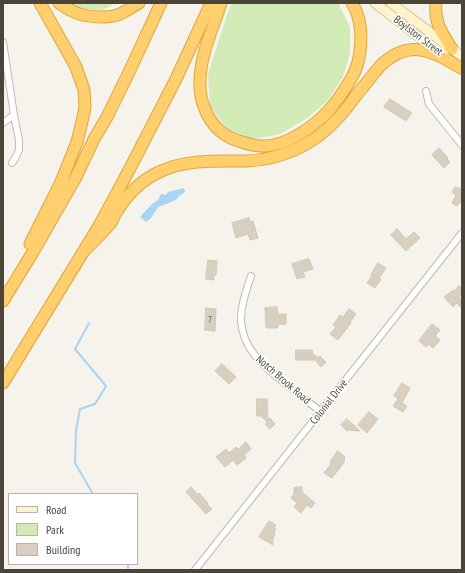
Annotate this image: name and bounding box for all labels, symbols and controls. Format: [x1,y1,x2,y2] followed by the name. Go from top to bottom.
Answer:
[391,13,445,59] street label: Boylston Street
[208,315,212,325] house number: 7
[253,353,313,407] street label: Notch Brook Road
[307,377,351,427] street label: Colonial Drive
[8,493,138,565] legend
[46,502,66,517] text: Road
[46,522,64,537] text: Park
[46,542,81,557] text: Building

